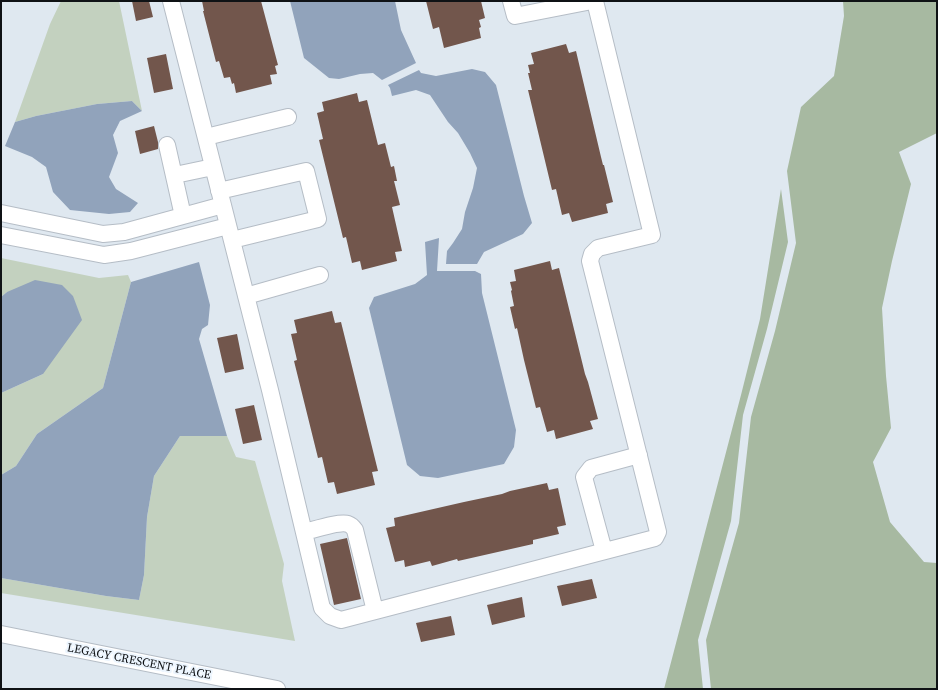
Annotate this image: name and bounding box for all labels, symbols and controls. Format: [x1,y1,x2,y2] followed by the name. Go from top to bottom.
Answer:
[66,641,212,683] street label: LEGACY CRESCENT PLACE

